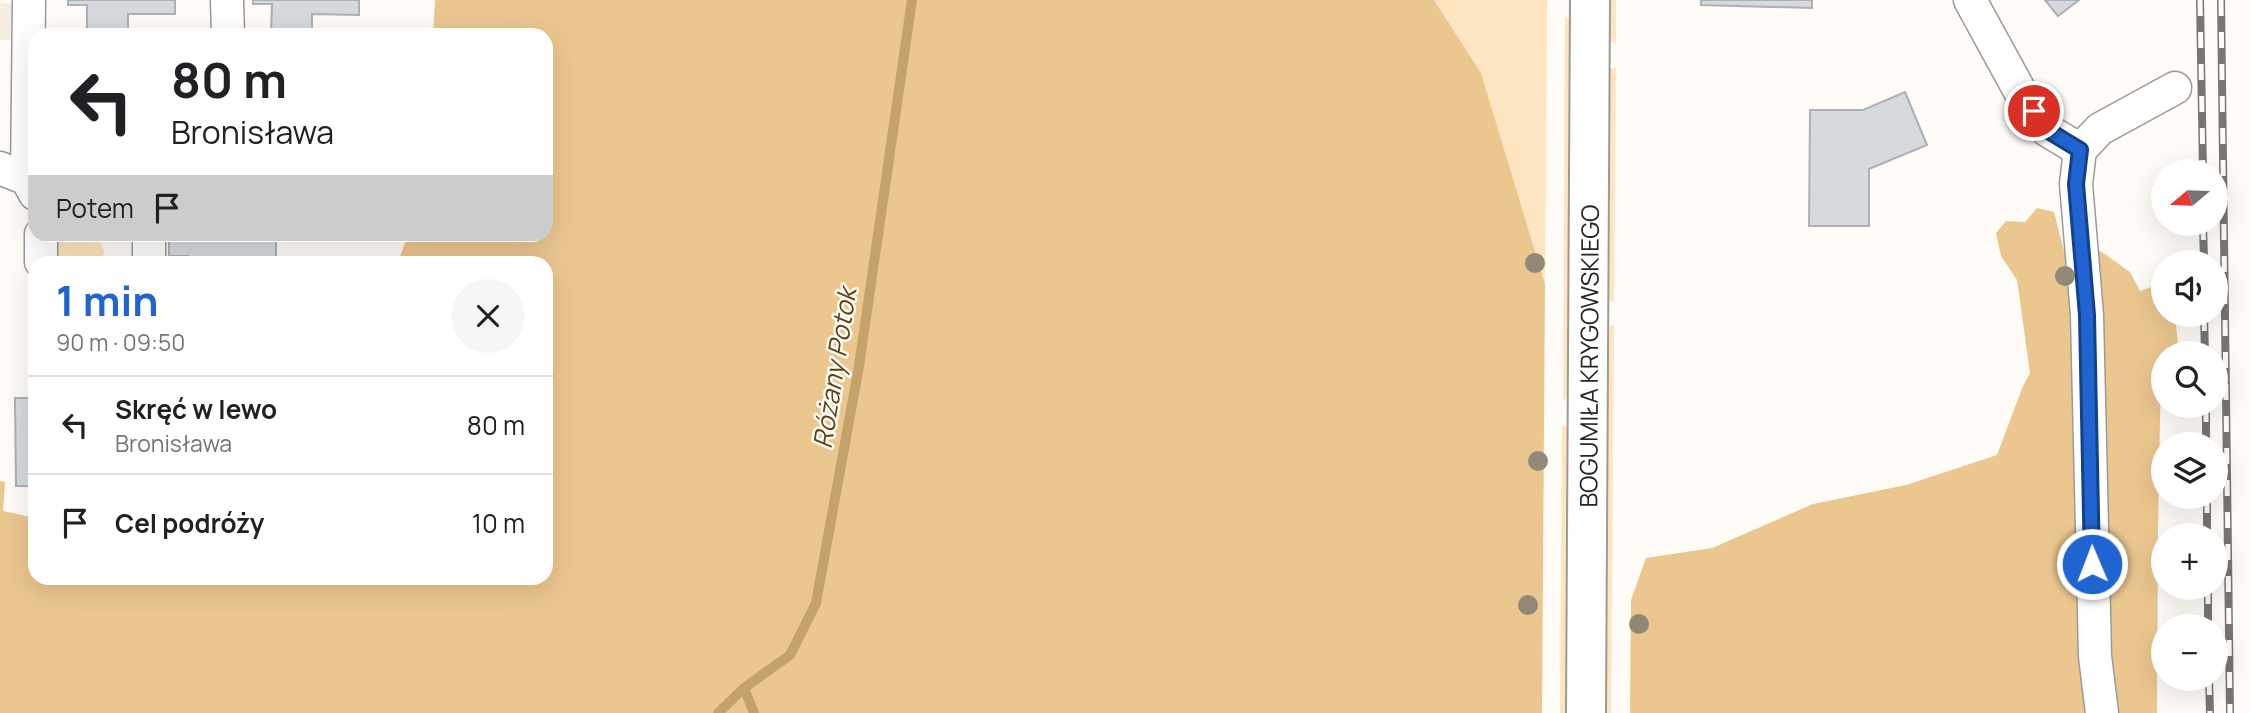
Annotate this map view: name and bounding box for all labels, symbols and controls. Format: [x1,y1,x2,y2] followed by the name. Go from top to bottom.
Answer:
[171,46,287,113] text: 80 m
[56,56,147,147] icon: left
[2004,81,2064,141] pin
[2015,92,2053,130] icon: arrive
[171,110,334,154] text: Bronisława
[2151,159,2228,236] north arrow
[2151,159,2228,691] map controls
[148,189,186,227] icon: arrive
[56,190,134,226] text: Potem
[1571,204,1605,508] street label: BOGUMIŁA KRYGOWSKIEGO
[2151,250,2228,327] button: sound
[56,271,159,329] text: 1 min
[451,279,525,353] button: close
[804,281,865,451] water label: Różany Potok
[56,326,185,358] text: 90 m · 09:50
[2151,341,2228,418] button: search
[115,391,277,427] text: Skręć w lewo
[56,406,94,444] icon: left
[467,407,525,443] text: 80 m
[115,427,232,459] text: Bronisława
[2151,432,2228,509] button: layers
[56,504,94,542] icon: arrive
[115,505,264,541] text: Cel podróży
[472,505,525,541] text: 10 m
[2151,523,2228,600] button: +
[2055,527,2129,601] position arrow
[2151,614,2228,691] button: −

